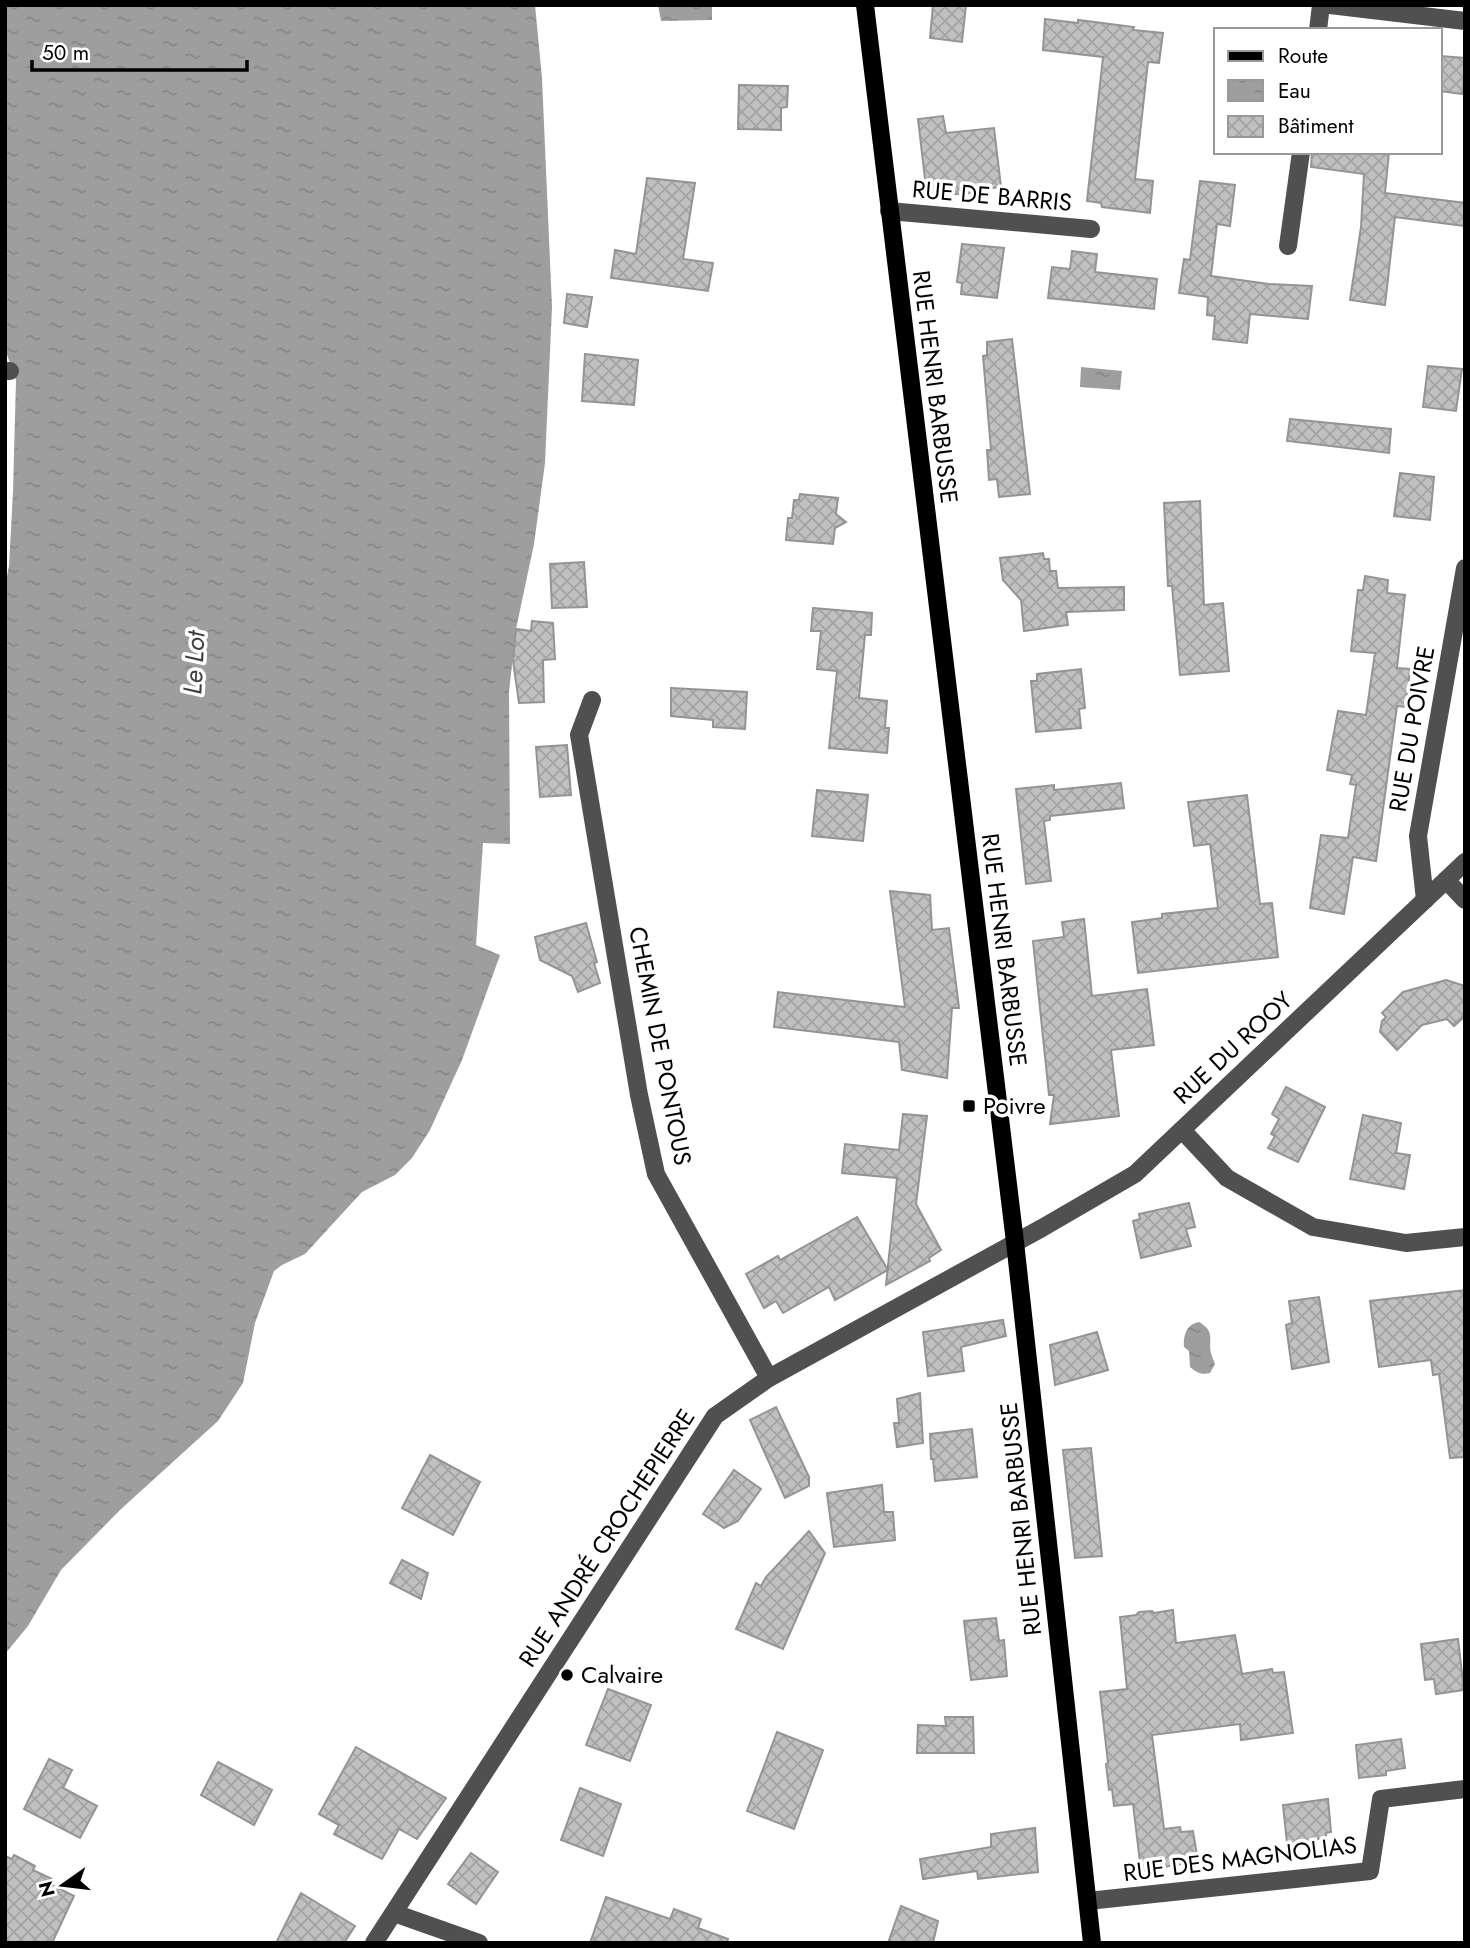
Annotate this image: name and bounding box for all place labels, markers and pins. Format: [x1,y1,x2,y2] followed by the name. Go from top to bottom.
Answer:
[983,1088,1046,1123] place label: Poivre
[961,1098,977,1114] marker: Poivre
[581,1657,663,1692] place label: Calvaire
[559,1667,575,1683] marker: Calvaire

